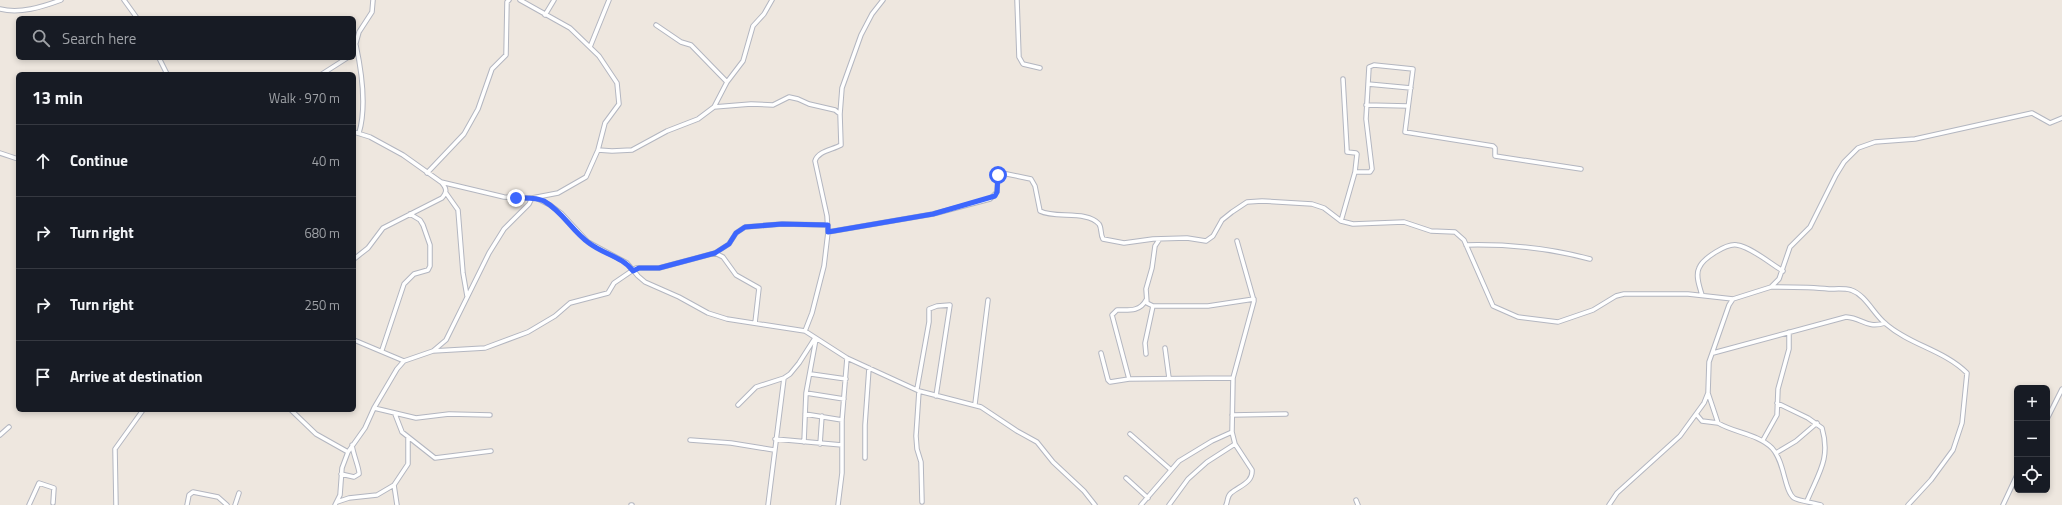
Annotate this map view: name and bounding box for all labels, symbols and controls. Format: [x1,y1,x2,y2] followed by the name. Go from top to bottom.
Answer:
[16,16,356,60] search box
[30,27,52,49] icon: search
[62,27,136,50] text: Search here
[32,85,83,111] text: 13 min
[269,88,340,108] text: Walk · 970 m
[70,149,128,172] text: Continue
[32,150,54,172] icon: ahead
[312,151,340,171] text: 40 m
[989,166,1007,184] route start
[507,189,525,207] route end
[70,221,134,244] text: Turn right
[32,222,54,244] icon: right
[304,223,340,243] text: 680 m
[70,293,134,316] text: Turn right
[32,294,54,316] icon: right
[304,295,340,315] text: 250 m
[70,365,203,388] text: Arrive at destination
[32,366,54,388] icon: arrive
[2014,385,2050,493] map controls
[2014,385,2050,421] button: +
[2014,421,2050,457] button: −
[2014,457,2050,493] button: locate

